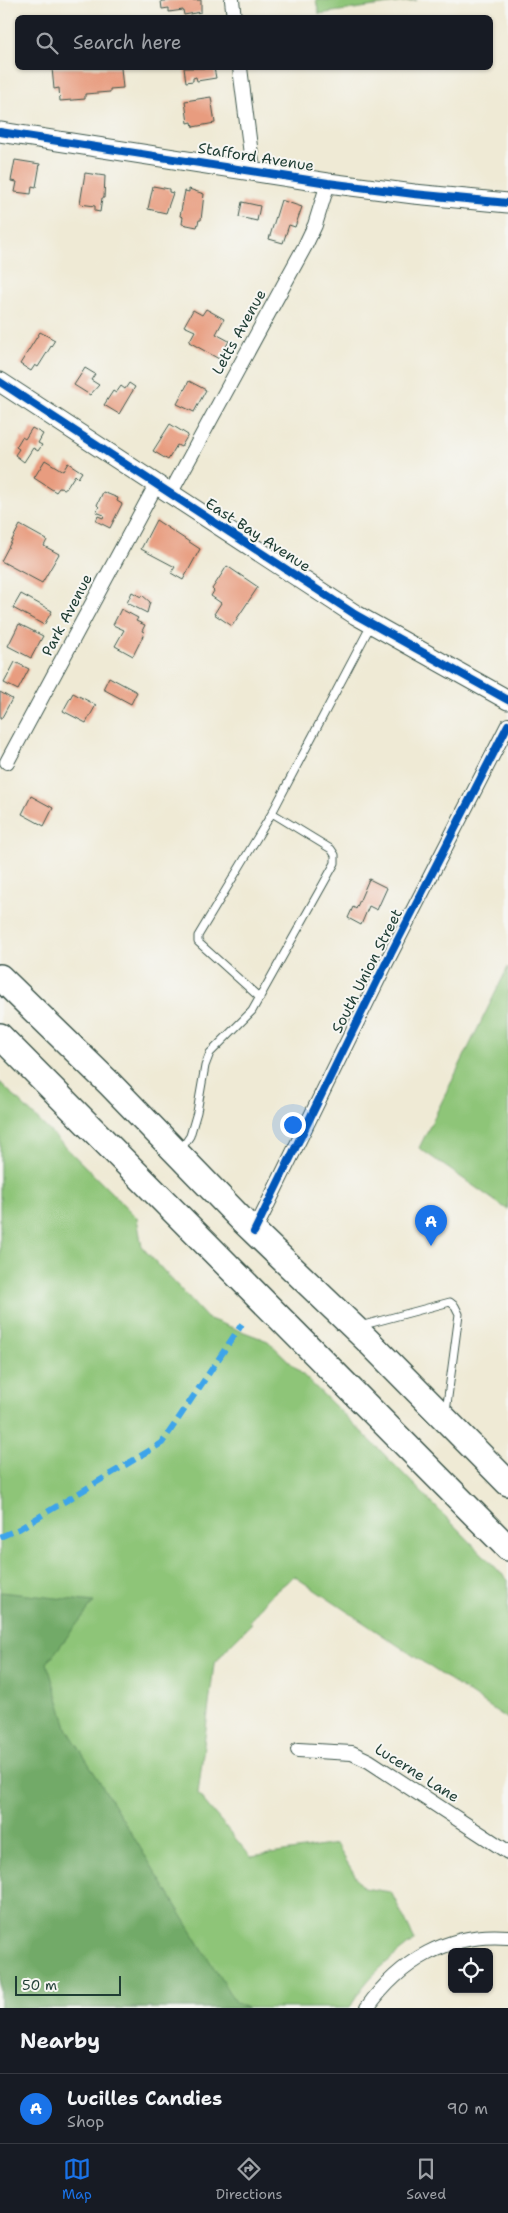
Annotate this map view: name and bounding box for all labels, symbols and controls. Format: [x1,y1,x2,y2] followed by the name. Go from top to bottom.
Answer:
[15,15,493,70] search box
[33,29,61,57] icon: search
[73,30,182,55] text: Search here
[197,138,315,176] street label: Stafford Avenue
[207,286,271,378] street label: Letts Avenue
[202,493,314,577] street label: East Bay Avenue
[37,570,97,660] street label: Park Avenue
[327,905,407,1037] street label: South Union Street
[280,1112,306,1138] your location
[415,1205,447,1246] pin: A
[371,1739,463,1807] street label: Lucerne Lane
[448,1948,493,1993] map controls
[448,1948,493,1993] button: locate
[15,1973,121,1996] scale bar
[22,1976,57,1994] text: 50 m
[20,2027,100,2055] text: Nearby
[67,2086,222,2111] text: Lucilles Candies
[30,2098,42,2119] text: A
[447,2098,488,2119] text: 90 m
[67,2111,104,2132] text: Shop
[62,2155,92,2203] tab: Map
[216,2155,282,2203] tab: Directions
[406,2155,446,2203] tab: Saved

